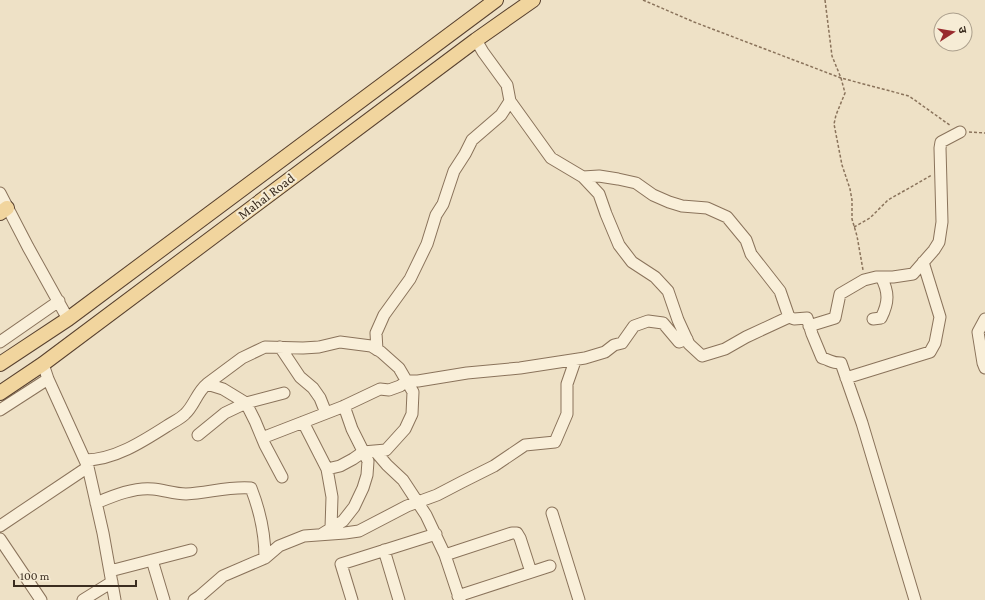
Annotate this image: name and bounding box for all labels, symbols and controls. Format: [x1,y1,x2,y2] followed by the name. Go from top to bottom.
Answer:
[933,12,973,52] north arrow
[956,26,969,35] text: उ
[235,169,298,222] street label: Mahal Road
[14,562,136,588] scale bar
[20,569,50,583] text: 100 m

